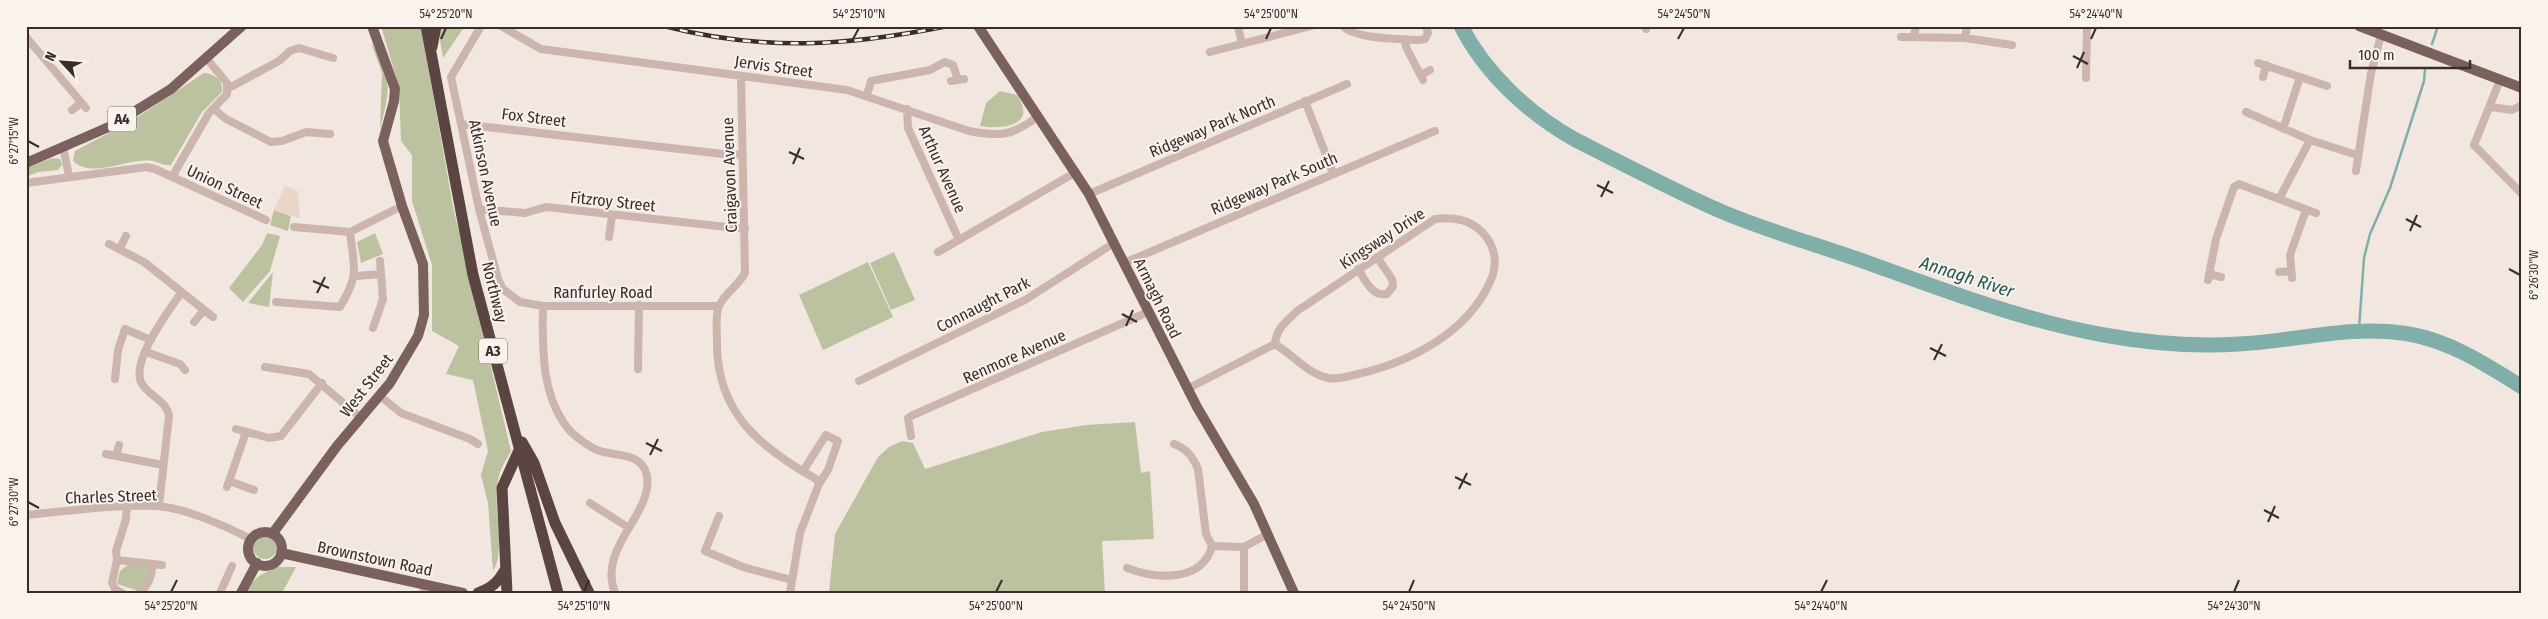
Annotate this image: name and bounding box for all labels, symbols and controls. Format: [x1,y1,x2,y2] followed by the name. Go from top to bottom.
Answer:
[419,7,473,21] text: 54°25'20"N
[833,7,885,21] text: 54°25'10"N
[1244,7,1298,21] text: 54°25'00"N
[1657,7,1711,21] text: 54°24'50"N
[2070,7,2122,21] text: 54°24'40"N
[38,38,88,88] north arrow
[2350,38,2470,70] scale bar
[2358,46,2395,64] text: 100 m
[41,49,60,64] text: N
[734,52,815,82] street label: Jervis Street
[1146,91,1278,162] street label: Ridgeway Park North
[501,104,568,131] street label: Fox Street
[108,106,136,132] road number: A4
[7,117,21,165] text: 6°27'15"W
[718,117,741,233] street label: Craigavon Avenue
[465,118,506,229] street label: Atkinson Avenue
[915,123,970,216] street label: Arthur Avenue
[1208,148,1340,219] street label: Ridgeway Park South
[184,161,267,213] street label: Union Street
[569,188,657,216] street label: Fitzroy Street
[1336,204,1428,273] street label: Kingsway Drive
[2527,250,2541,300] text: 6°26'30"W
[1916,251,2017,303] water label: Annagh River
[1130,255,1185,341] street label: Armagh Road
[478,260,511,326] street label: Northway
[933,272,1034,336] street label: Connaught Park
[553,283,653,302] street label: Ranfurley Road
[960,325,1069,388] street label: Renmore Avenue
[479,338,507,364] road number: A3
[336,349,397,421] street label: West Street
[7,477,21,527] text: 6°27'30"W
[65,485,158,508] street label: Charles Street
[316,537,434,580] street label: Brownstown Road
[144,599,198,613] text: 54°25'20"N
[558,599,610,613] text: 54°25'10"N
[969,599,1023,613] text: 54°25'00"N
[1382,599,1436,613] text: 54°24'50"N
[1795,599,1847,613] text: 54°24'40"N
[2208,599,2261,613] text: 54°24'30"N

